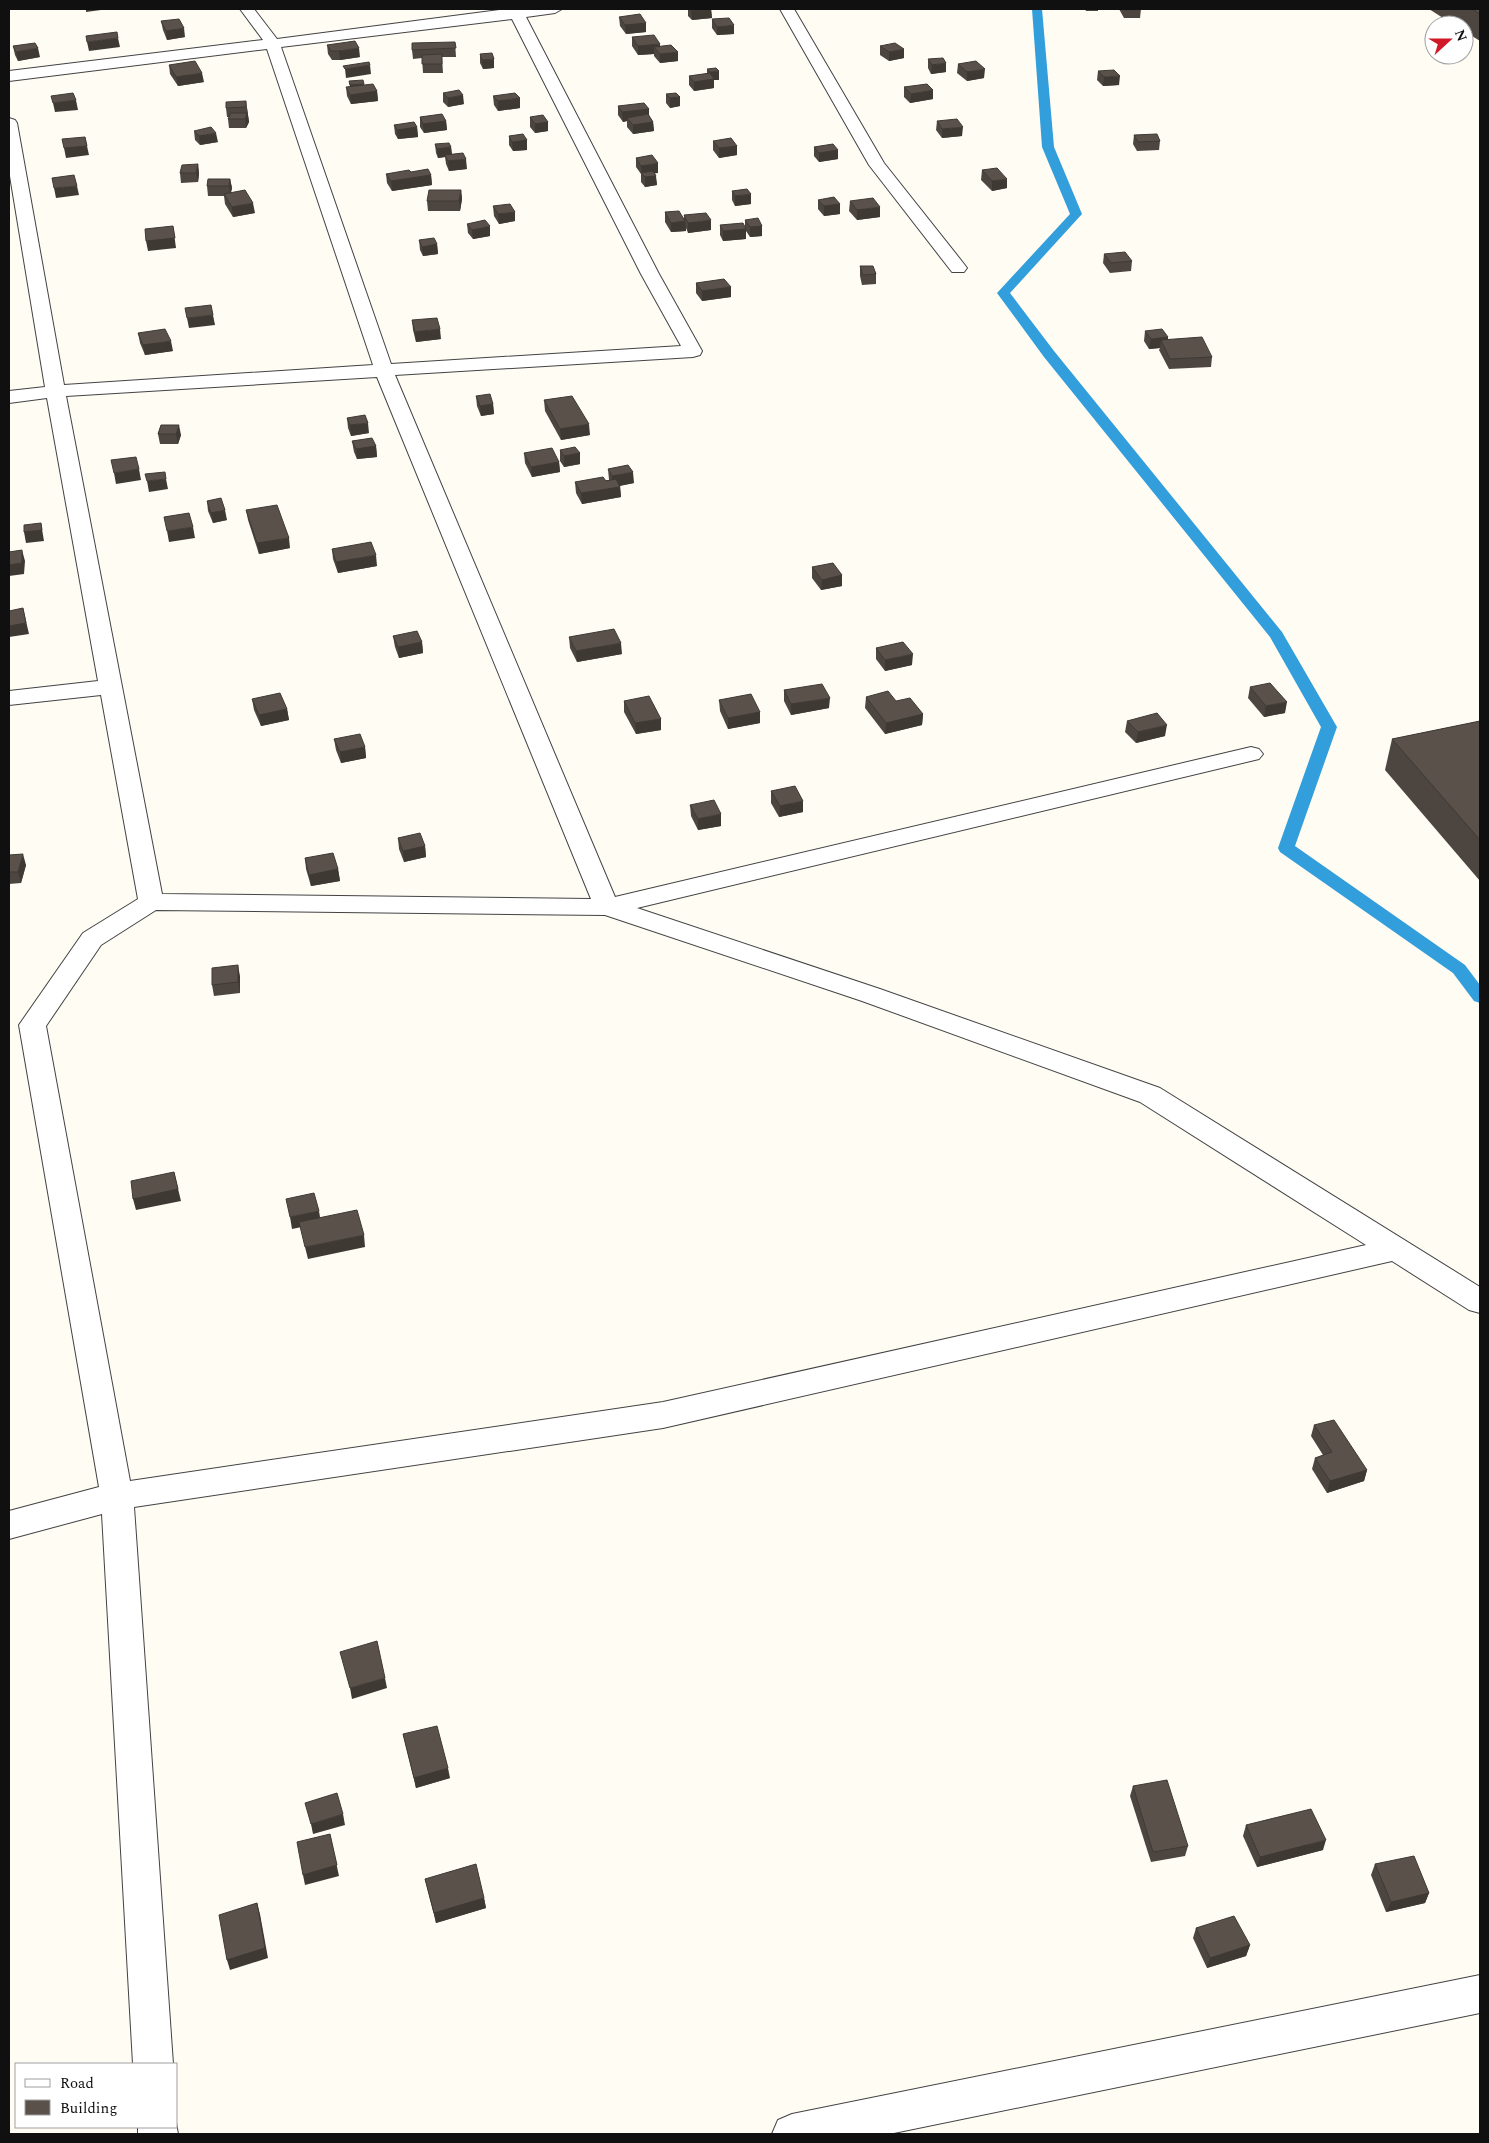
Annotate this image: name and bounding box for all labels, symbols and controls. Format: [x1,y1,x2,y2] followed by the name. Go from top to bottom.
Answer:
[1424,15,1474,65] north arrow
[1449,26,1473,45] text: N
[15,2063,178,2128] legend
[60,2072,94,2095] text: Road
[60,2097,117,2120] text: Building

